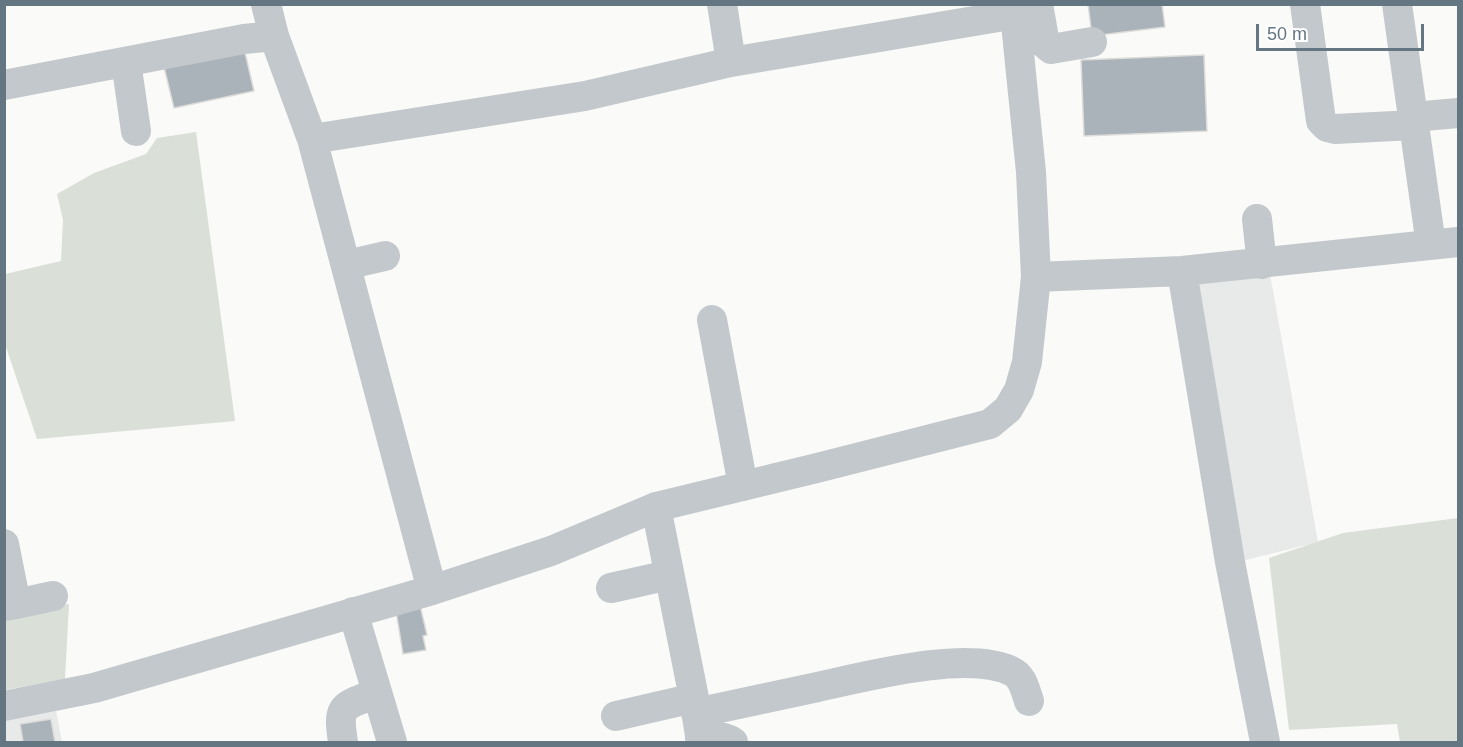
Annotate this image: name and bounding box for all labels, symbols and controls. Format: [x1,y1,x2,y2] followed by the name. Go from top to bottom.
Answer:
[1259,12,1427,50] scale bar
[1267,24,1307,44] text: 50 m

